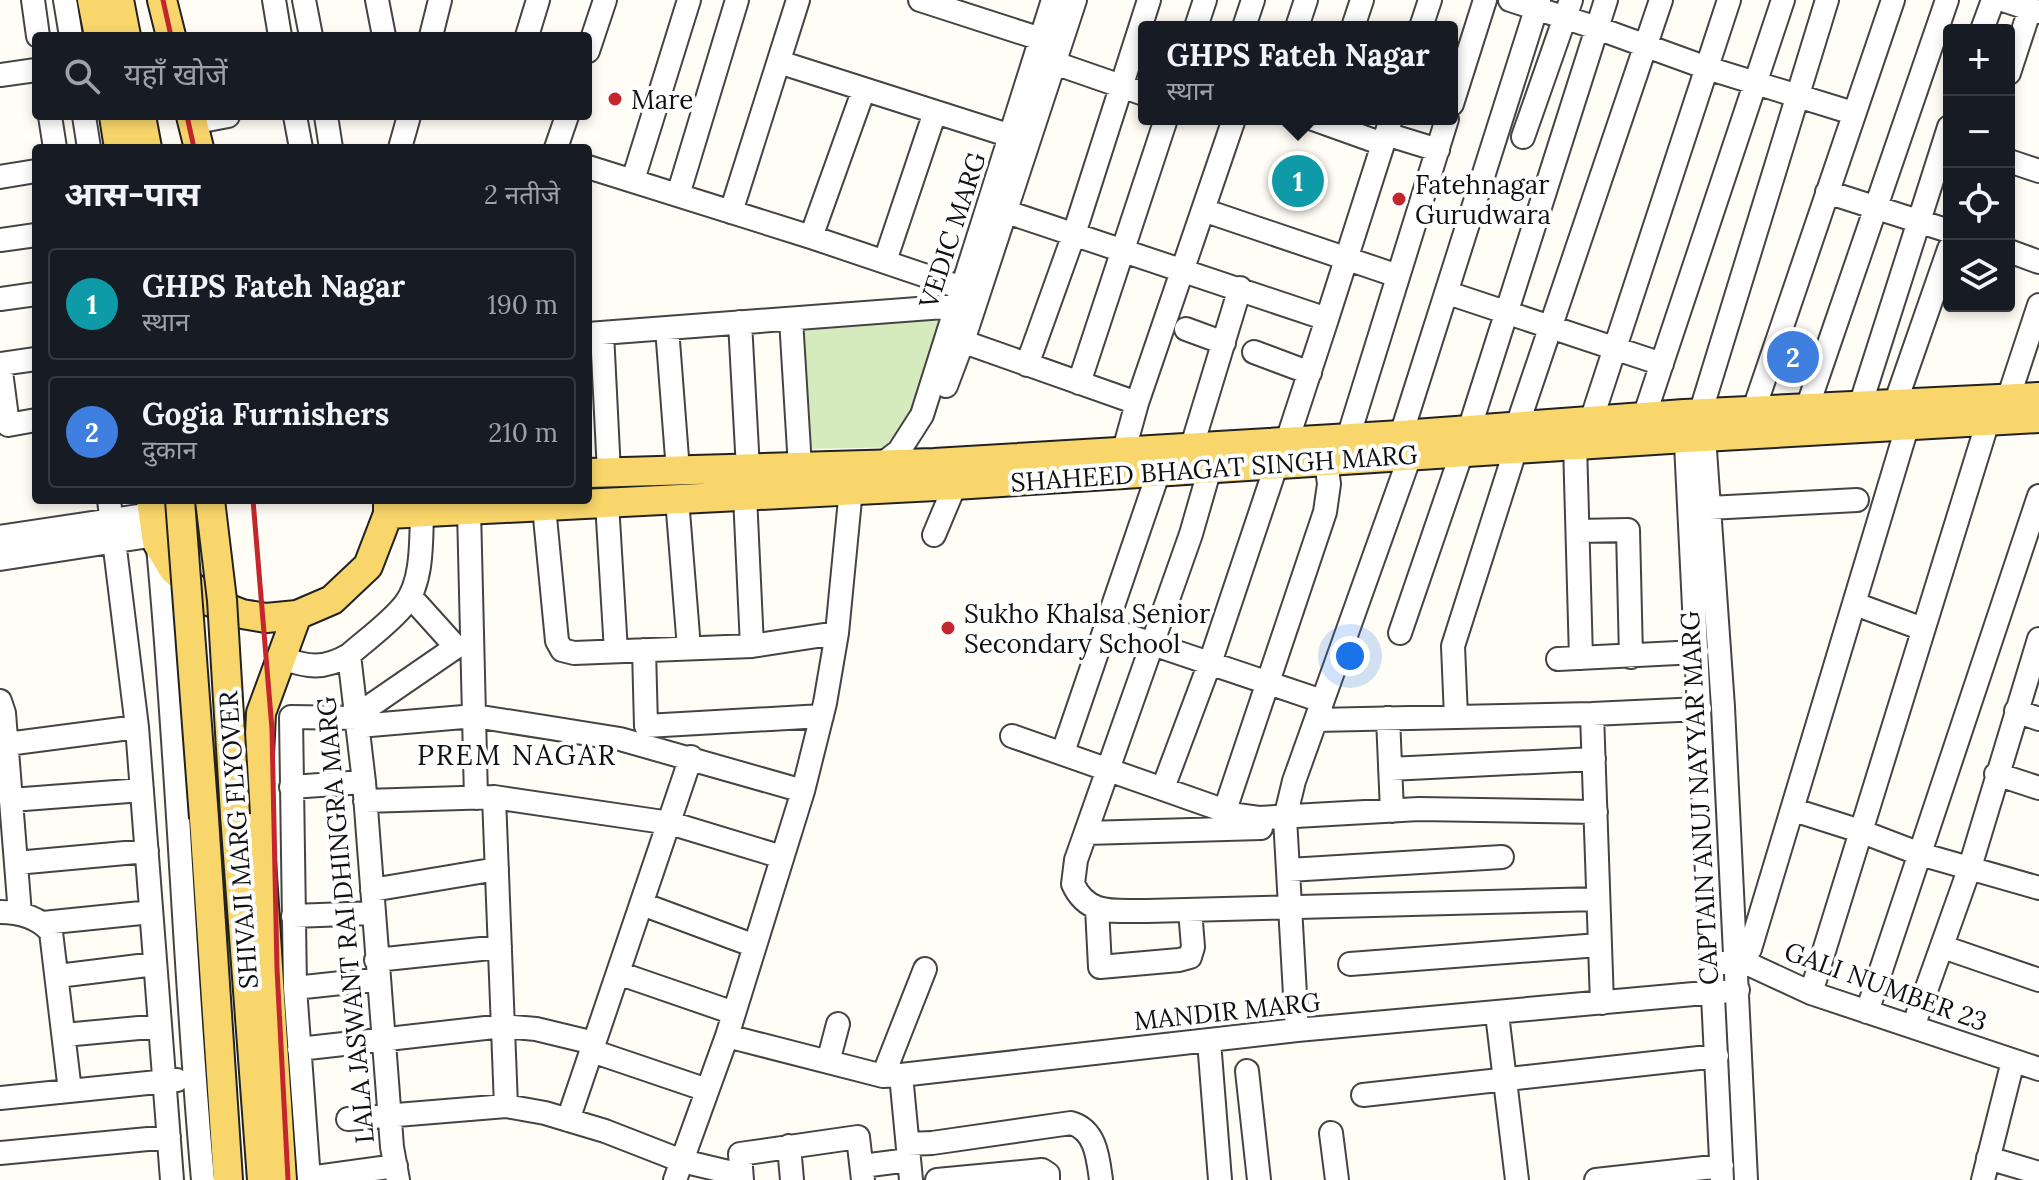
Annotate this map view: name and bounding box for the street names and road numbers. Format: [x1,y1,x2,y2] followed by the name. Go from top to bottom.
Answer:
[911,148,993,313] street label: VEDIC MARG
[1009,437,1419,499] street label: SHAHEED BHAGAT SINGH MARG
[1673,610,1725,986] street label: CAPTAIN ANUJ NAYYAR MARG
[211,689,265,990] street label: SHIVAJI MARG FLYOVER
[309,695,381,1145] street label: LALA JASWANT RAI DHINGRA MARG
[1780,934,1992,1038] street label: GALI NUMBER 23
[1132,985,1322,1037] street label: MANDIR MARG

